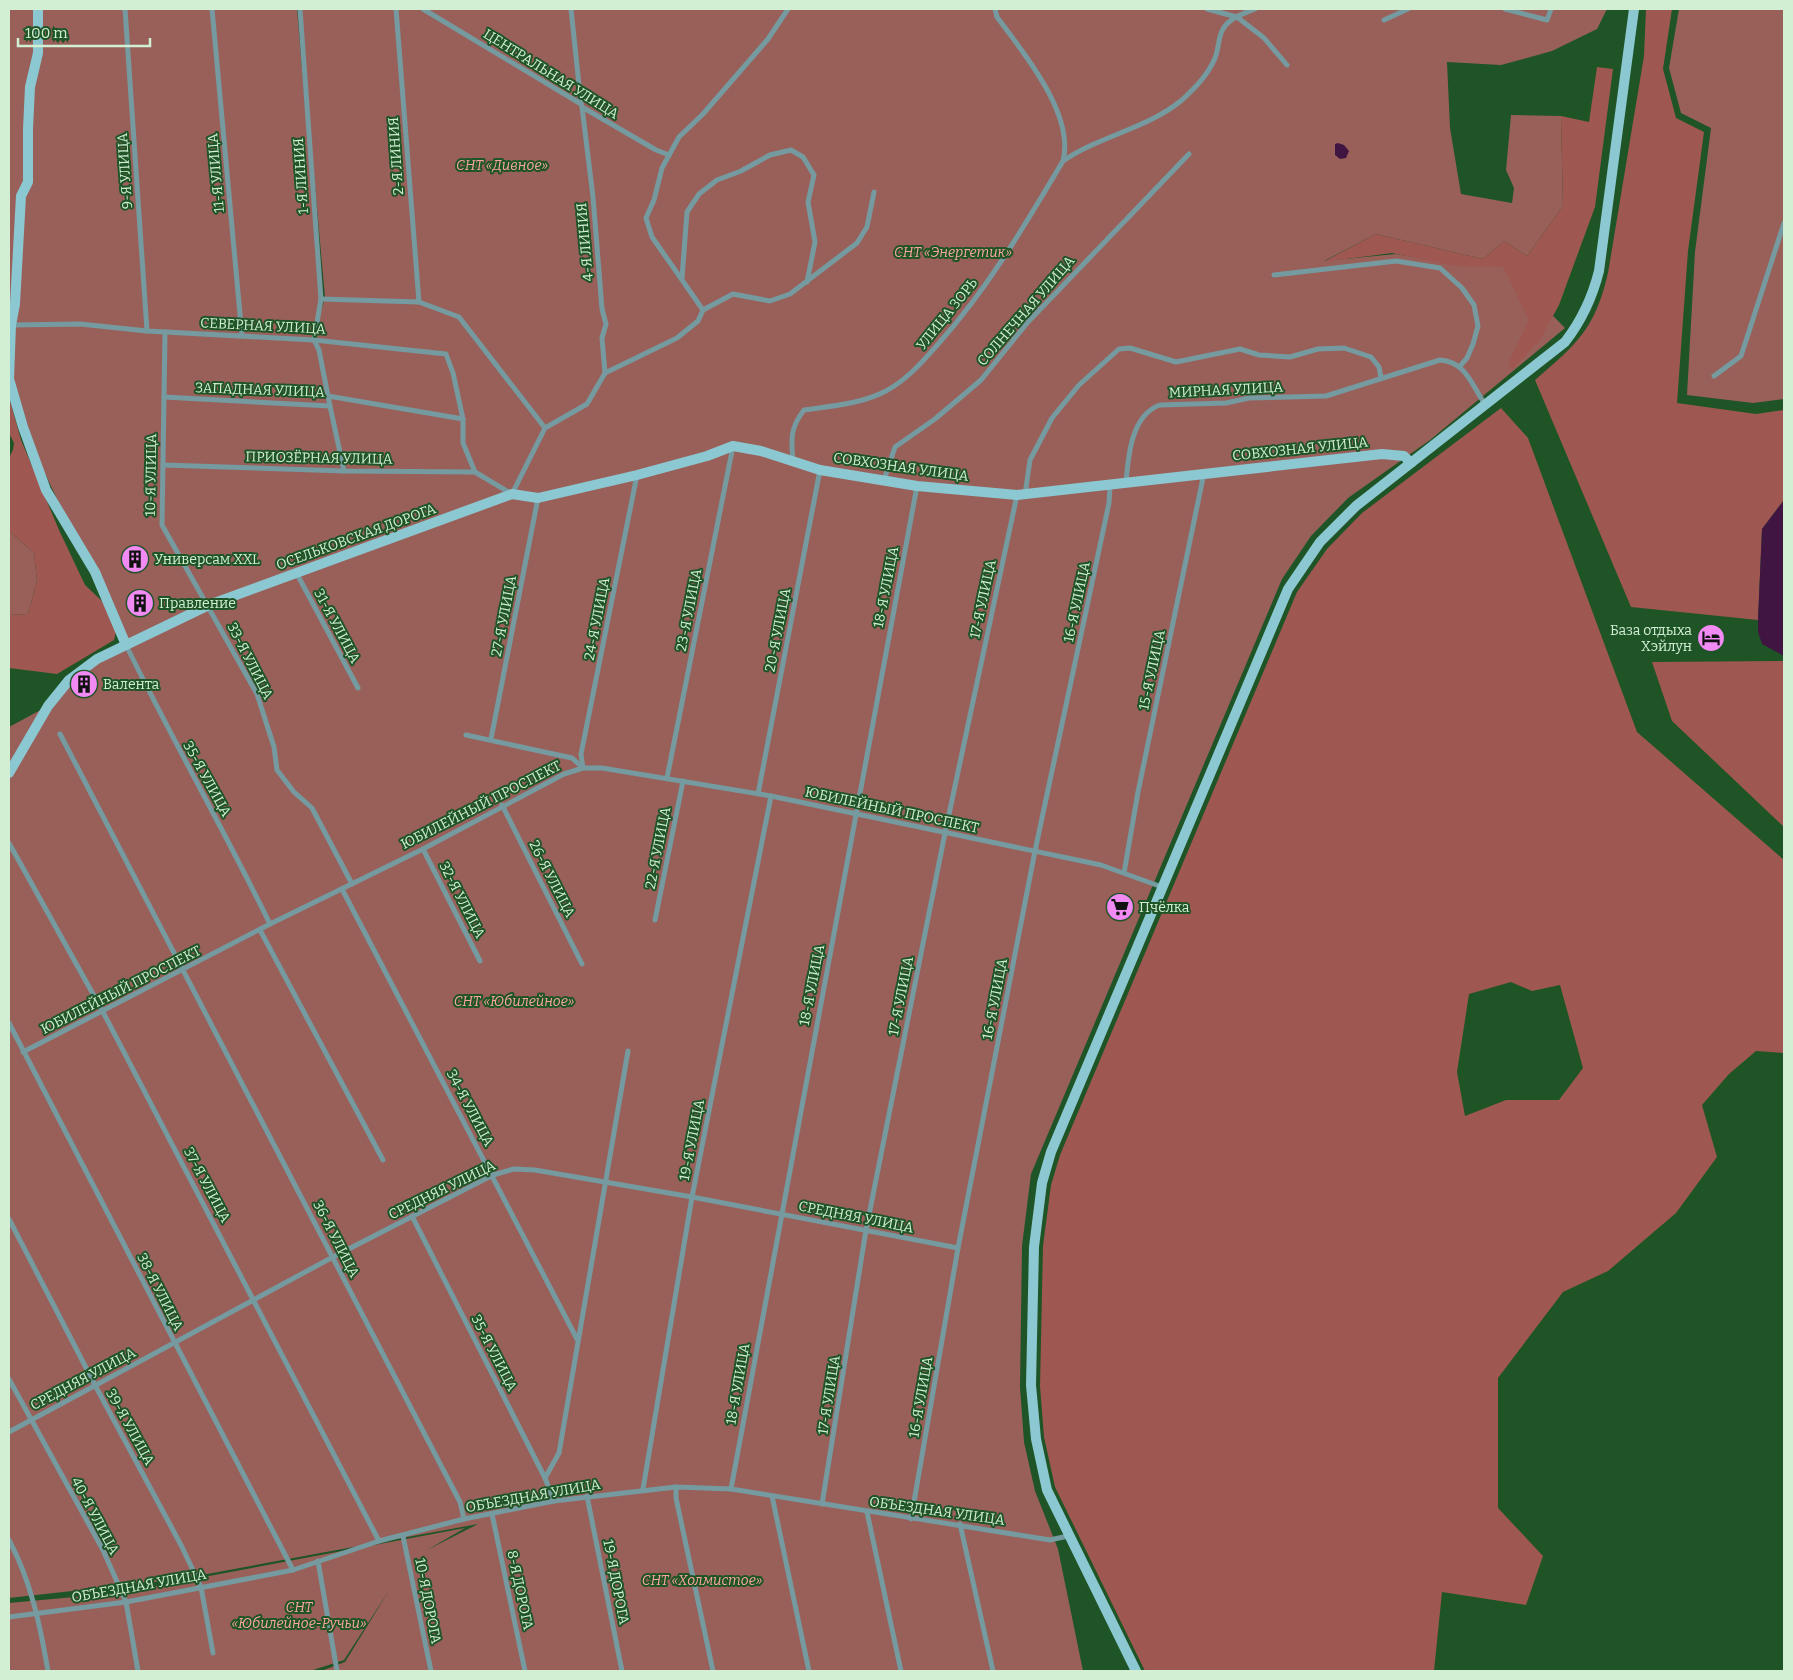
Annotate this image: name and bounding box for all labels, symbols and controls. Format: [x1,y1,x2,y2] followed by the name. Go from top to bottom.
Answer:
[18,15,150,47] scale bar
[25,24,68,42] text: 100 m
[480,25,622,123] street label: ЦЕНТРАЛЬНАЯ УЛИЦА
[385,116,407,196] street label: 2-Я ЛИНИЯ
[114,132,136,210] street label: 9-Я УЛИЦА
[204,133,228,213] street label: 11-Я УЛИЦА
[290,137,312,215] street label: 1-Я ЛИНИЯ
[456,157,548,174] park label: СНТ «Дивное»
[573,202,597,282] street label: 4-Я ЛИНИЯ
[894,244,1012,261] park label: СНТ «Энергетик»
[974,253,1078,369] street label: СОЛНЕЧНАЯ УЛИЦА
[913,275,981,353] street label: УЛИЦА ЗОРЬ
[200,314,326,338] street label: СЕВЕРНАЯ УЛИЦА
[195,379,325,401] street label: ЗАПАДНАЯ УЛИЦА
[1168,379,1284,401] street label: МИРНАЯ УЛИЦА
[142,433,160,517] street label: 10-Я УЛИЦА
[1231,433,1369,465] street label: СОВХОЗНАЯ УЛИЦА
[245,448,393,468] street label: ПРИОЗЁРНАЯ УЛИЦА
[832,449,970,485] street label: СОВХОЗНАЯ УЛИЦА
[274,500,438,574] street label: ОСЕЛЬКОВСКАЯ ДОРОГА
[120,544,150,574] building icon: Универсам XXL
[870,545,902,629] street label: 18-Я УЛИЦА
[154,551,260,568] place label: Универсам XXL
[966,558,1000,640] street label: 17-Я УЛИЦА
[1060,560,1094,644] street label: 16-Я УЛИЦА
[673,567,705,653] street label: 23-Я УЛИЦА
[488,574,520,658] street label: 27-Я УЛИЦА
[581,576,613,662] street label: 24-Я УЛИЦА
[310,586,364,666] street label: 31-Я УЛИЦА
[762,587,794,673] street label: 20-Я УЛИЦА
[125,588,155,618] building icon: Правление
[159,595,236,612] place label: Правление
[223,620,277,702] street label: 33-Я УЛИЦА
[1610,622,1692,655] place label: База отдыха Хэйлун
[1696,623,1726,653] hotel icon: База отдыха Хэйлун
[1135,628,1169,712] street label: 15-Я УЛИЦА
[69,669,99,699] building icon: Валента
[103,676,160,693] place label: Валента
[179,738,235,820] street label: 35-Я УЛИЦА
[398,756,564,853] street label: ЮБИЛЕЙНЫЙ ПРОСПЕКТ
[803,782,981,837] street label: ЮБИЛЕЙНЫЙ ПРОСПЕКТ
[642,805,674,891] street label: 22-Я УЛИЦА
[525,838,579,920] street label: 26-Я УЛИЦА
[435,859,489,941] street label: 32-Я УЛИЦА
[1105,892,1135,922] supermarket icon: Пчёлка
[1139,899,1190,916] place label: Пчёлка
[38,941,204,1038] street label: ЮБИЛЕЙНЫЙ ПРОСПЕКТ
[796,943,828,1027] street label: 18-Я УЛИЦА
[885,955,917,1037] street label: 17-Я УЛИЦА
[979,957,1011,1041] street label: 16-Я УЛИЦА
[454,993,574,1010] park label: СНТ «Юбилейное»
[443,1067,497,1149] street label: 34-Я УЛИЦА
[676,1098,708,1182] street label: 19-Я УЛИЦА
[180,1145,234,1226] street label: 37-Я УЛИЦА
[386,1157,498,1223] street label: СРЕДНЯЯ УЛИЦА
[797,1197,915,1237] street label: СРЕДНЯЯ УЛИЦА
[309,1198,363,1281] street label: 36-Я УЛИЦА
[133,1250,187,1334] street label: 38-Я УЛИЦА
[467,1312,521,1394] street label: 35-Я УЛИЦА
[722,1342,754,1426] street label: 18-Я УЛИЦА
[27,1344,139,1414] street label: СРЕДНЯЯ УЛИЦА
[814,1354,844,1436] street label: 17-Я УЛИЦА
[905,1355,937,1439] street label: 16-Я УЛИЦА
[102,1386,158,1468] street label: 39-Я УЛИЦА
[67,1474,123,1558] street label: 40-Я УЛИЦА
[464,1476,602,1516] street label: ОБЪЕЗДНАЯ УЛИЦА
[868,1493,1006,1529] street label: ОБЪЕЗДНАЯ УЛИЦА
[599,1538,633,1626] street label: 19-Я ДОРОГА
[503,1549,537,1631] street label: 8-Я ДОРОГА
[411,1557,445,1645] street label: 10-Я ДОРОГА
[70,1566,208,1606] street label: ОБЪЕЗДНАЯ УЛИЦА
[642,1572,762,1589] park label: СНТ «Холмистое»
[231,1599,367,1632] park label: СНТ «Юбилейное-Ручьи»

